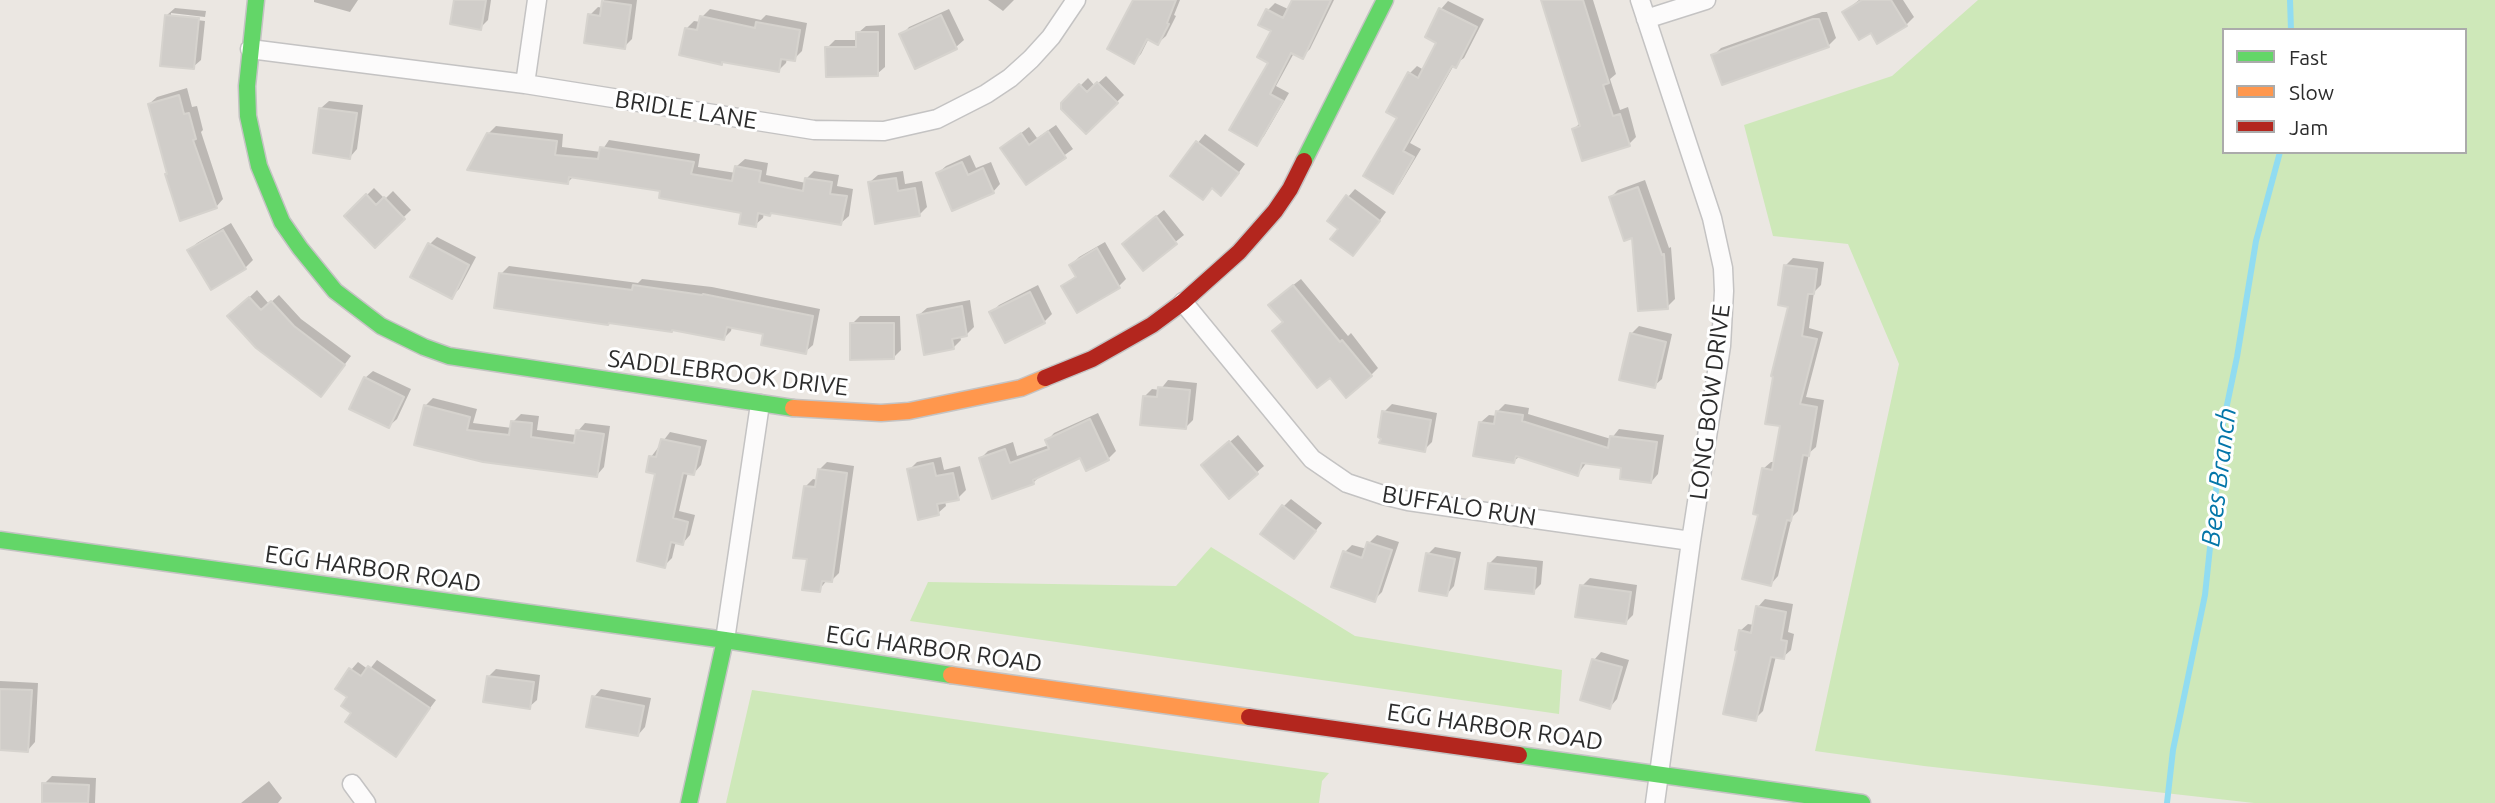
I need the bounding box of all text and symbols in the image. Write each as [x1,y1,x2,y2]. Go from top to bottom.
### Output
legend [2222,28,2467,154]
text: Fast [2289,45,2327,69]
text: Slow [2289,80,2334,104]
street label: BRIDLE LANE [613,85,759,135]
text: Jam [2289,115,2328,139]
street label: LONG BOW DRIVE [1684,303,1736,501]
street label: SADDLEBROOK DRIVE [606,344,850,402]
water label: Bees Branch [2195,406,2243,548]
street label: BUFFALO RUN [1380,480,1538,532]
street label: EGG HARBOR ROAD [263,540,483,598]
street label: EGG HARBOR ROAD [824,620,1044,678]
street label: EGG HARBOR ROAD [1385,698,1605,756]

